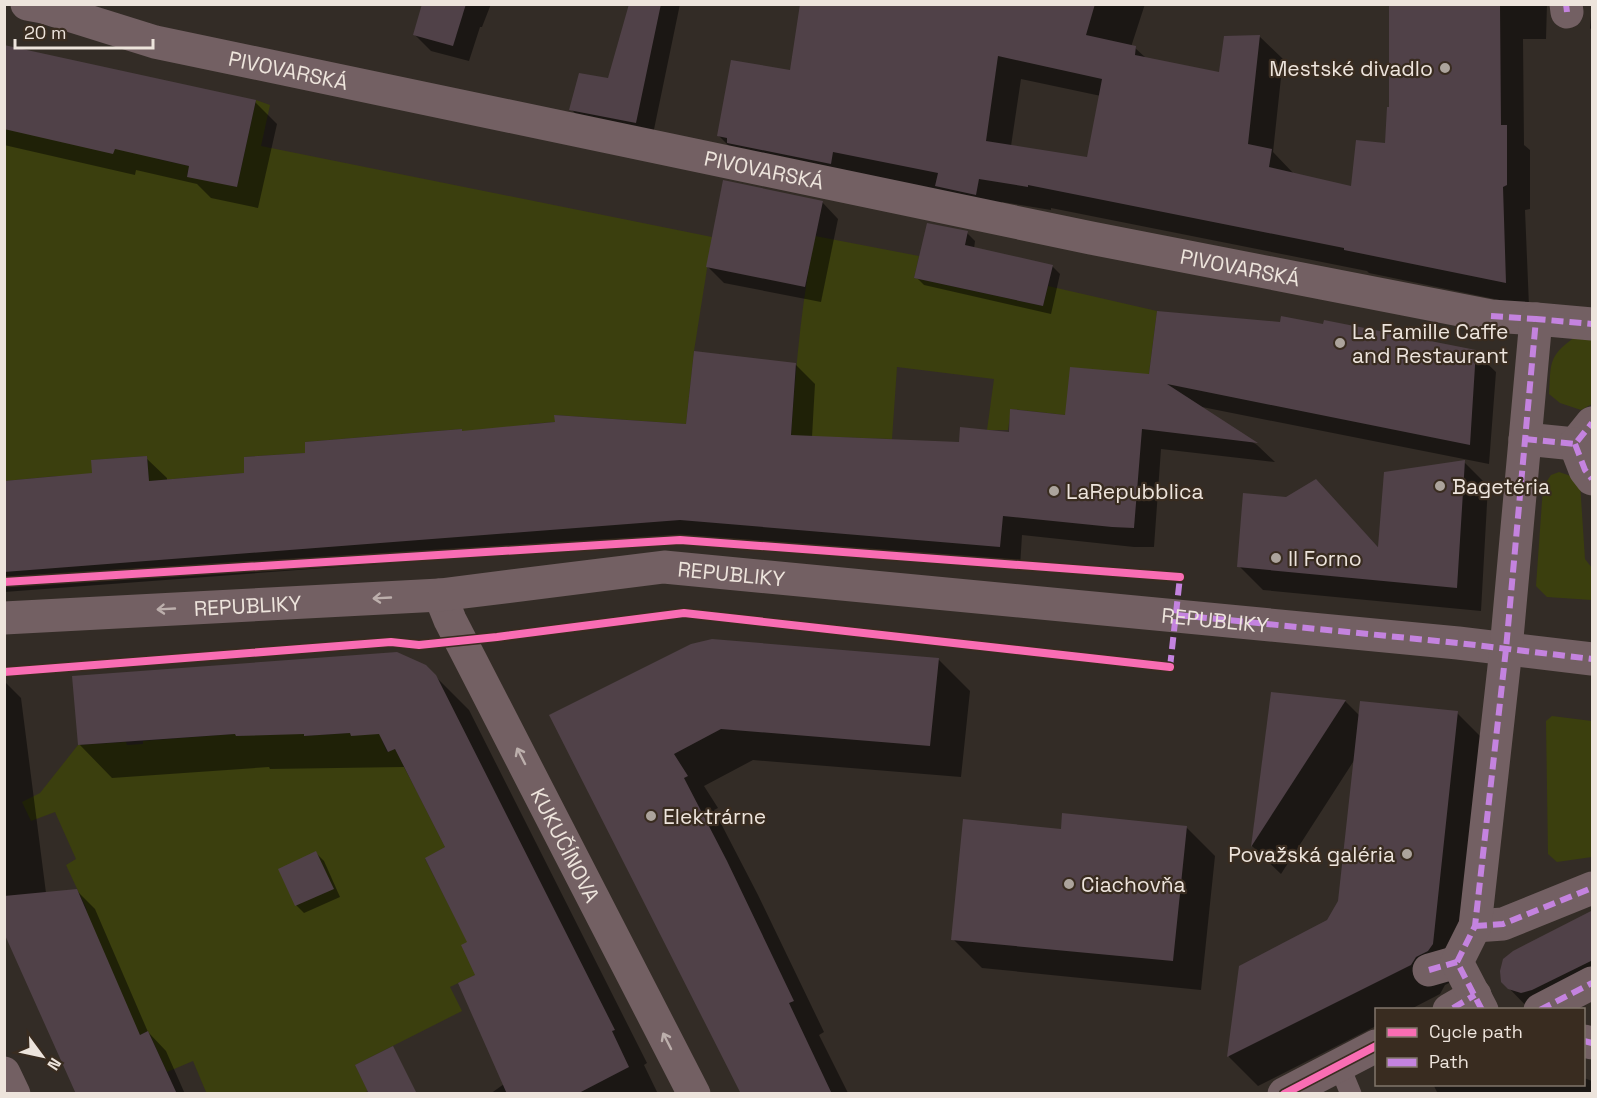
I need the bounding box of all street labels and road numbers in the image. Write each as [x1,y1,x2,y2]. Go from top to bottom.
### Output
street label: PIVOVARSKÁ [226,44,351,96]
street label: PIVOVARSKÁ [702,144,826,195]
street label: PIVOVARSKÁ [1178,242,1302,292]
street label: REPUBLIKY [676,555,786,592]
street label: REPUBLIKY [193,589,302,621]
street label: REPUBLIKY [1160,601,1270,638]
street label: KUKUČÍNOVA [525,783,606,907]

